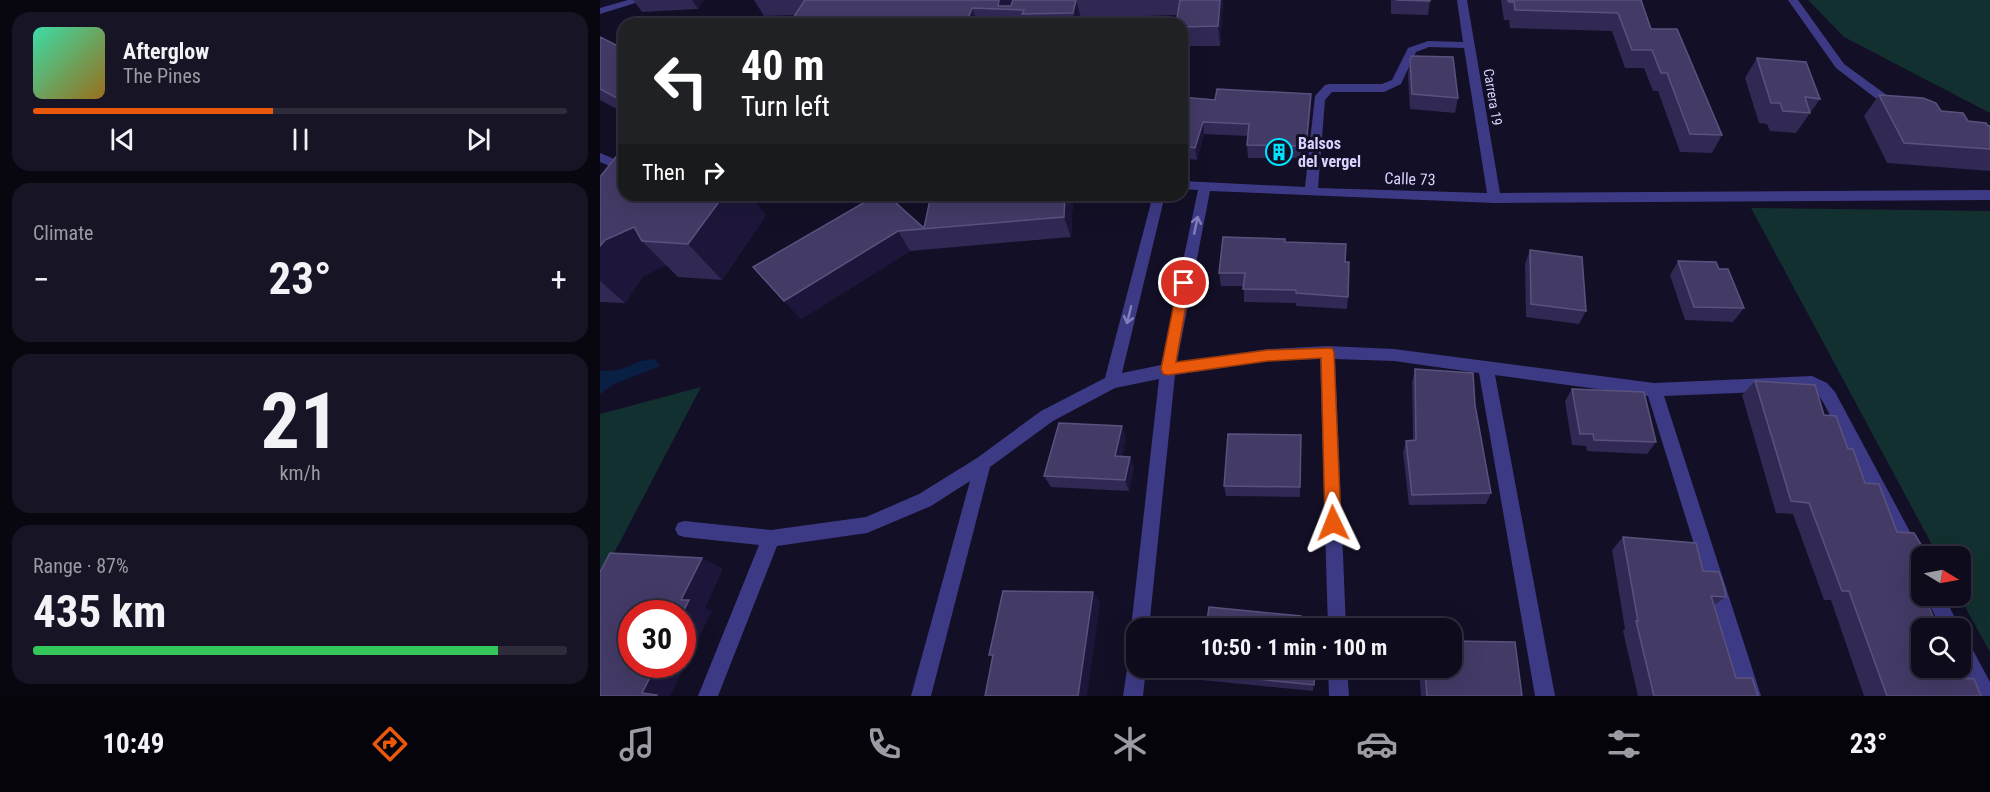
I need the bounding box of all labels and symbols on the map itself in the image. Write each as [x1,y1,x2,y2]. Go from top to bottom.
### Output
street label: Carrera 19 [1481,67,1505,127]
place label: Balsos del vergel [1298,134,1361,171]
building icon: Balsos del vergel [1264,137,1294,167]
street label: Calle 73 [1384,169,1436,189]
one-way arrow [1191,216,1202,236]
pin [1158,257,1209,308]
one-way arrow [1123,305,1135,324]
position arrow [1301,491,1365,555]
north arrow [1911,546,1971,606]
speed limit sign: 30 [618,600,696,678]

